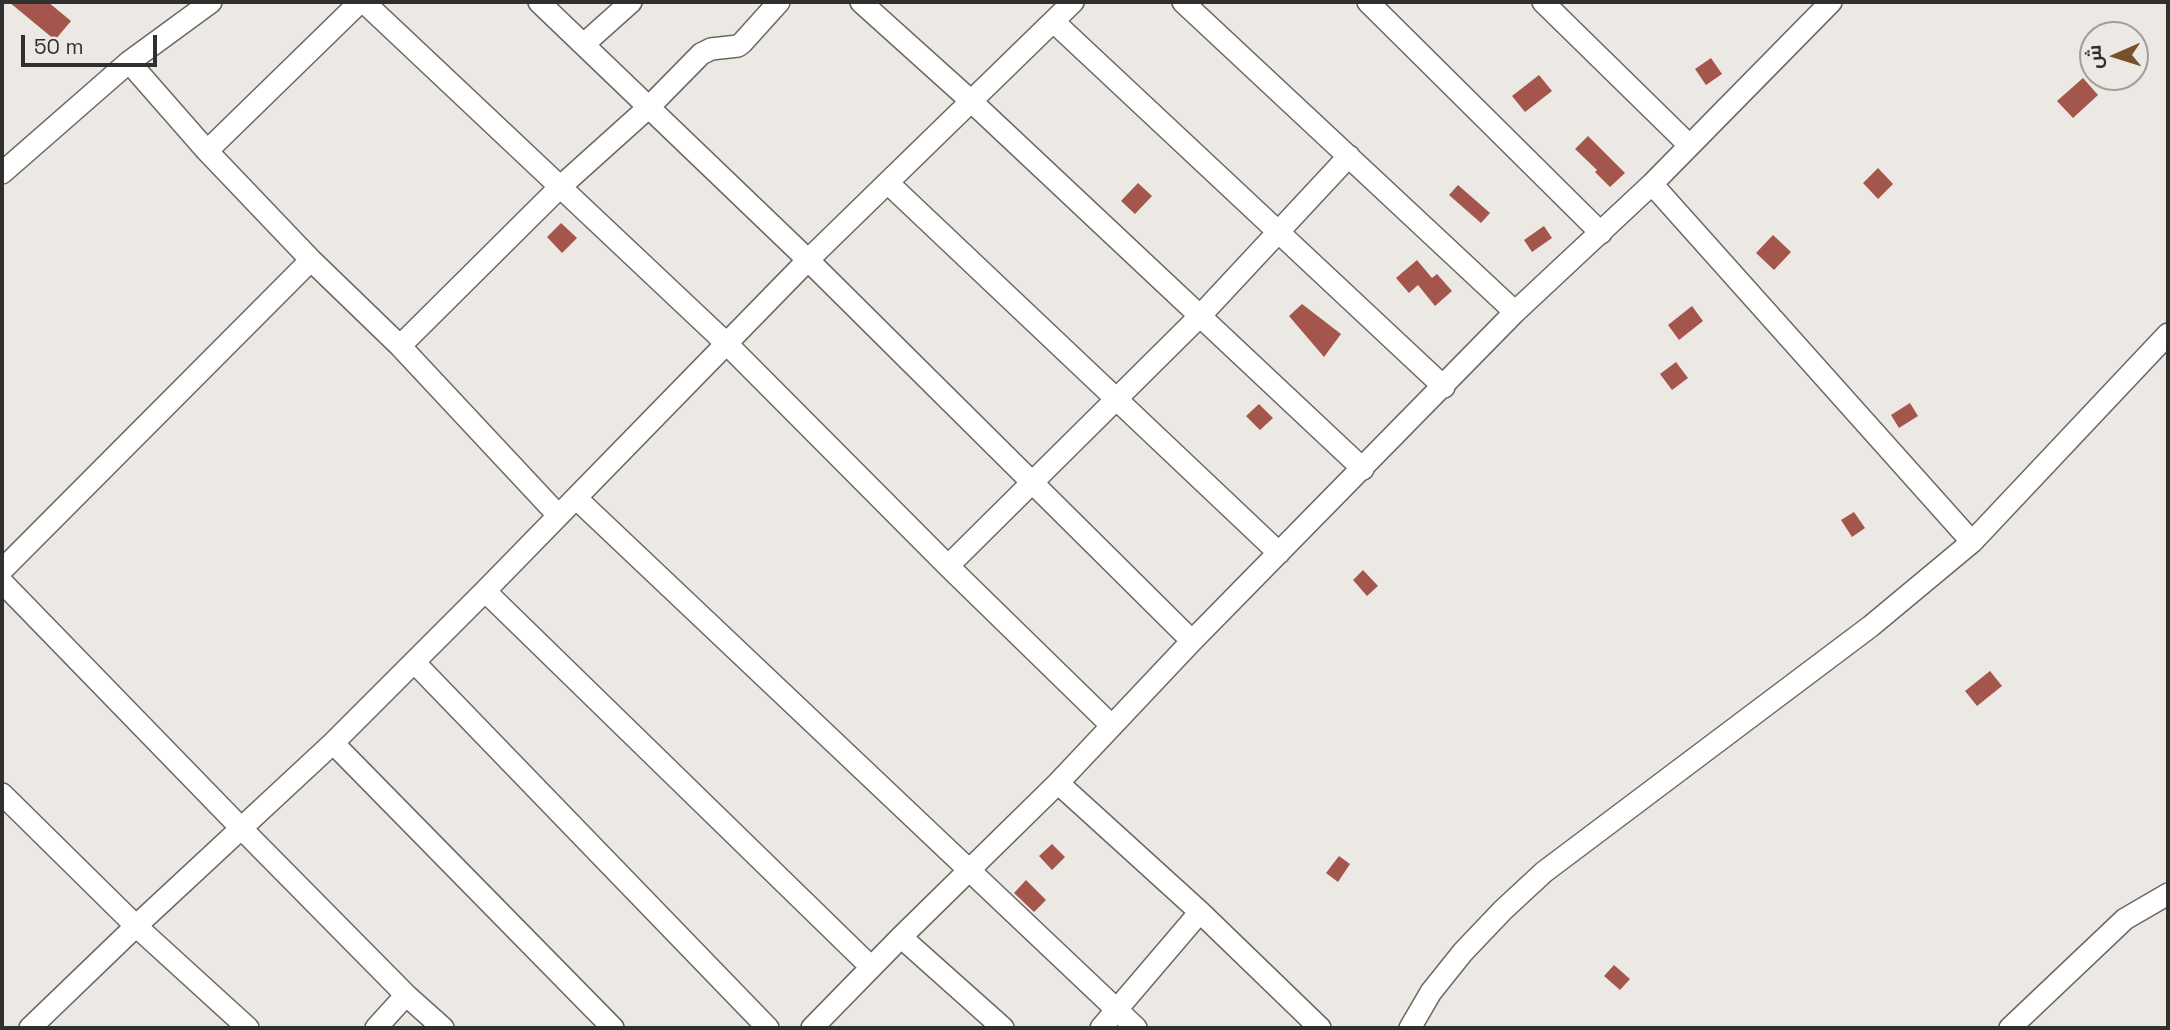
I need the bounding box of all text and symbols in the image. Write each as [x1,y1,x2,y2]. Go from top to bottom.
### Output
scale bar [24,21,161,65]
north arrow [2079,21,2149,91]
text: 50 m [34,33,84,60]
text: ش [2081,44,2108,70]

